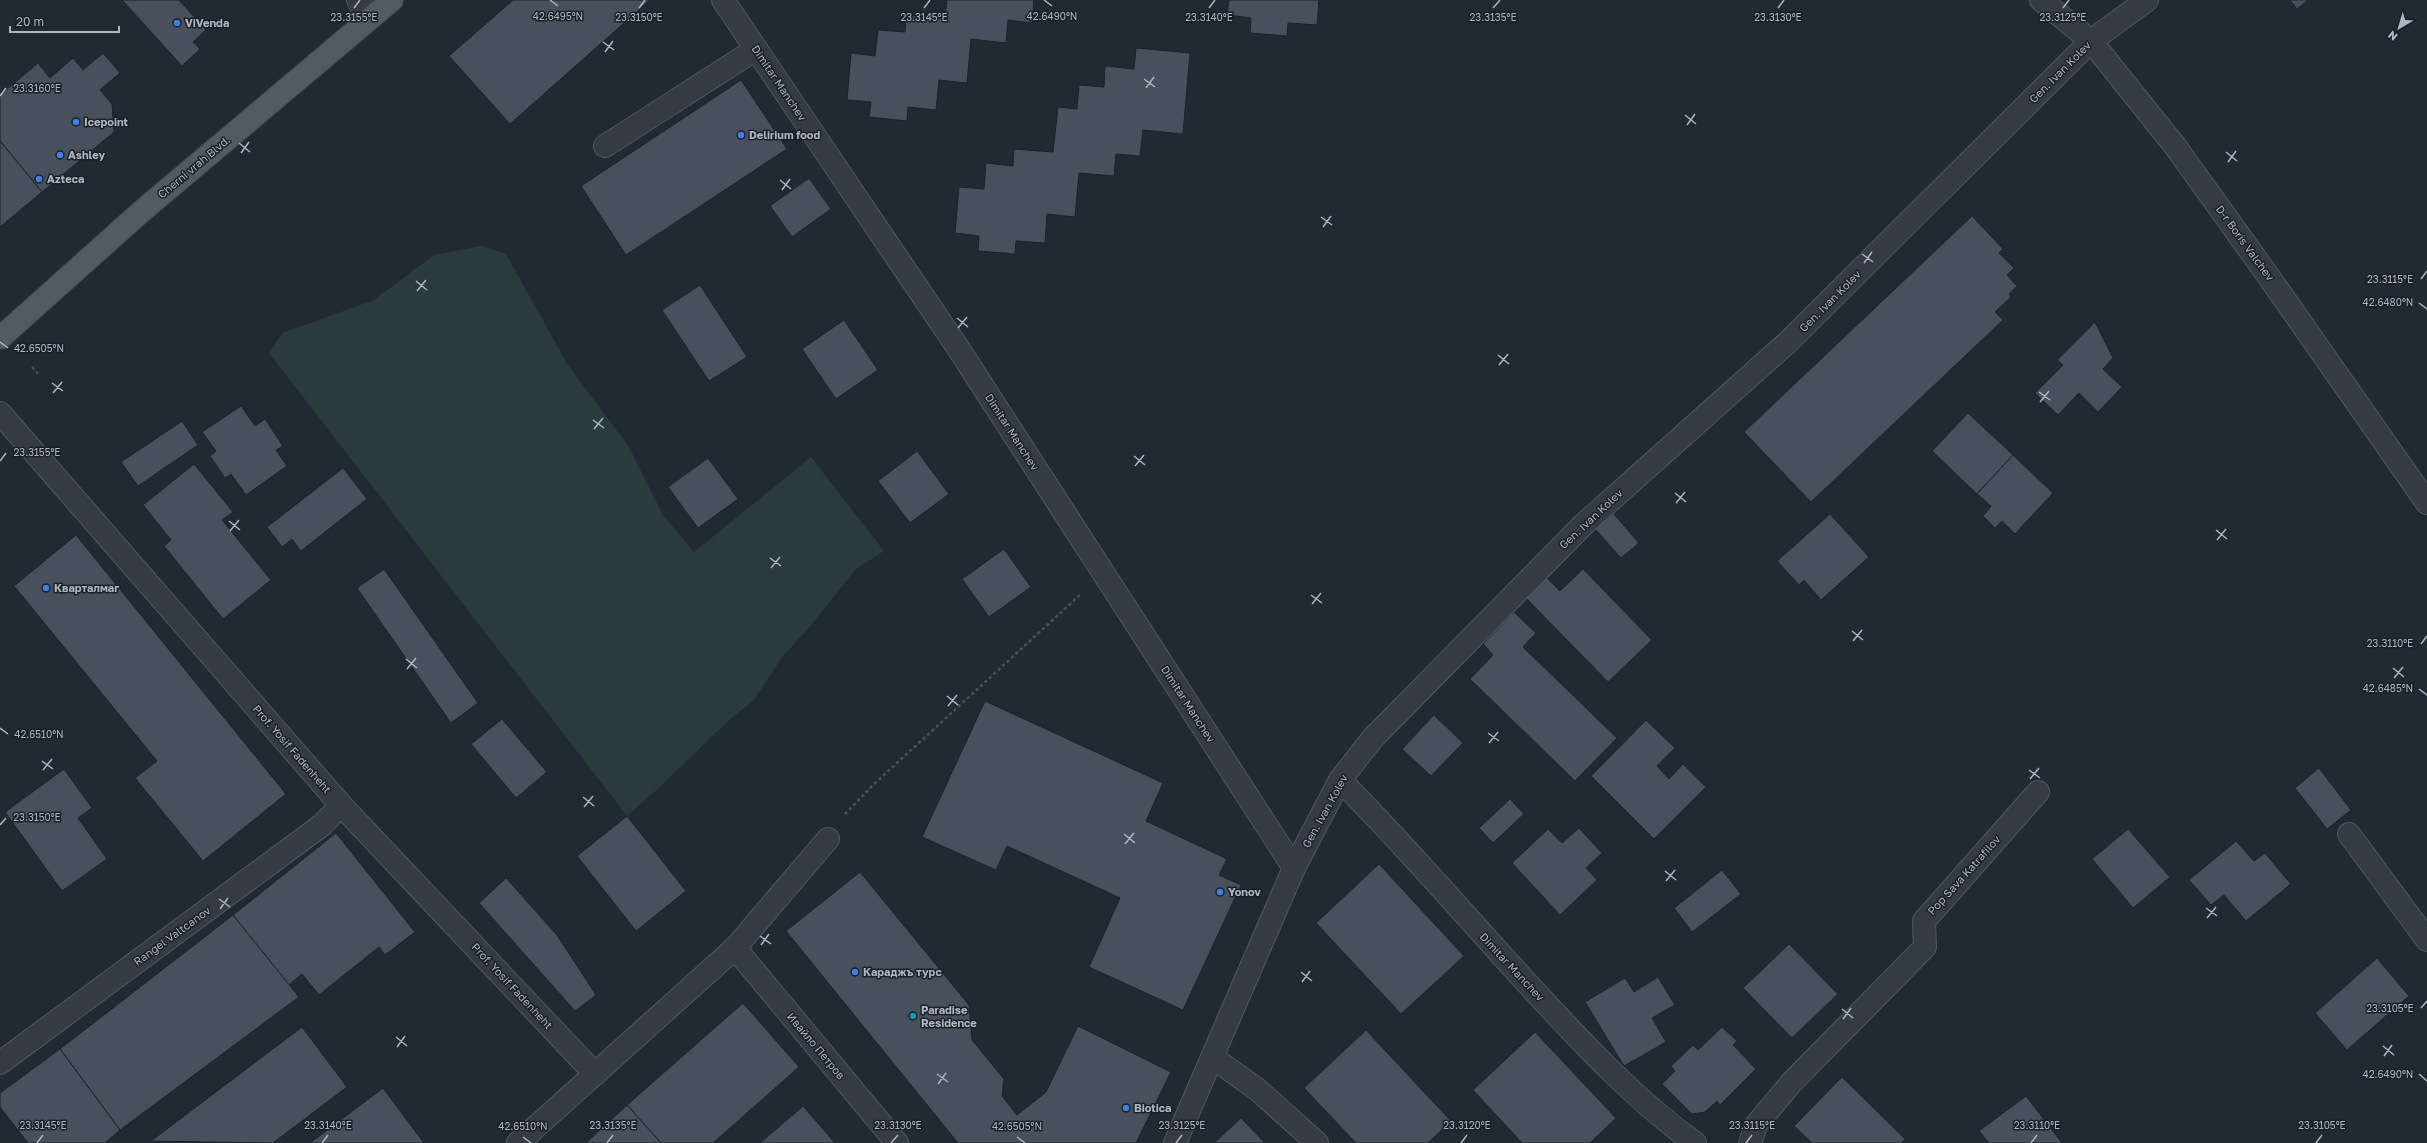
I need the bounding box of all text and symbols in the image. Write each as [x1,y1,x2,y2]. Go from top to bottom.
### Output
scale bar [10,8,119,34]
north arrow [2379,8,2419,48]
text: 42.6495°N [533,10,583,22]
text: 42.6490°N [1027,10,1077,22]
text: 23.3155°E [331,11,377,23]
text: 23.3150°E [615,11,663,23]
text: 23.3145°E [900,11,948,23]
text: 23.3140°E [1185,11,1233,23]
text: 23.3135°E [1470,11,1517,23]
text: 23.3130°E [1754,11,1802,23]
text: 23.3125°E [2040,11,2086,23]
text: 20 m [16,14,44,29]
place label: ViVenda [185,16,229,29]
marker: ViVenda [172,18,182,28]
text: N [2385,29,2400,44]
street label: Gen. Ivan Kolev [2026,38,2093,105]
street label: Dimitar Manchev [749,42,810,123]
text: 23.3160°E [13,82,61,94]
place label: Icepoint [84,115,129,128]
marker: Icepoint [71,117,81,127]
place label: Delirium food [749,128,820,141]
marker: Delirium food [736,130,746,140]
street label: Cherni vrah Blvd. [155,133,232,201]
place label: Ashley [68,148,105,161]
marker: Ashley [55,150,65,160]
place label: Azteca [47,172,84,185]
marker: Azteca [34,174,44,184]
street label: D-r Boris Valchev [2214,202,2277,283]
street label: Gen. Ivan Kolev [1796,267,1863,334]
text: 23.3115°E [2367,273,2413,285]
text: 42.6480°N [2363,296,2413,308]
text: 42.6505°N [14,342,64,354]
street label: Dimitar Manchev [983,391,1042,472]
text: 23.3155°E [14,446,60,458]
street label: Gen. Ivan Kolev [1556,486,1625,551]
place label: Кварталмаг [54,581,119,594]
marker: Кварталмаг [41,583,51,593]
text: 23.3110°E [2367,637,2413,649]
street label: Dimitar Manchev [1159,663,1218,744]
text: 42.6485°N [2363,682,2413,694]
street label: Prof. Yosif Fadenheht [251,702,334,795]
text: 42.6510°N [14,728,64,740]
street label: Gen. Ivan Kolev [1299,772,1350,850]
text: 23.3150°E [13,811,61,823]
street label: Pop Sava Katrafilov [1925,832,2003,917]
place label: Yonov [1228,885,1261,898]
marker: Yonov [1215,887,1225,897]
street label: Rangel Valtcanov [131,903,213,968]
street label: Dimitar Manchev [1477,930,1547,1003]
street label: Prof. Yosif Fadenheht [469,940,555,1031]
place label: Караджъ турс [863,965,942,978]
marker: Караджъ турс [850,967,860,977]
text: 23.3105°E [2366,1002,2414,1014]
place label: Paradise Residence [921,1003,977,1029]
street label: Ивайло Петров [785,1010,848,1082]
marker: Paradise Residence [908,1011,918,1021]
text: 42.6490°N [2363,1068,2413,1080]
place label: Biotica [1134,1101,1171,1114]
marker: Biotica [1121,1103,1131,1113]
text: 23.3145°E [19,1119,67,1131]
text: 23.3140°E [304,1119,352,1131]
text: 23.3135°E [590,1119,637,1131]
text: 23.3130°E [874,1119,922,1131]
text: 23.3125°E [1159,1119,1205,1131]
text: 23.3120°E [1443,1119,1491,1131]
text: 23.3115°E [1729,1119,1775,1131]
text: 23.3110°E [2014,1119,2060,1131]
text: 23.3105°E [2298,1119,2346,1131]
text: 42.6510°N [498,1120,548,1132]
text: 42.6505°N [992,1120,1042,1132]

